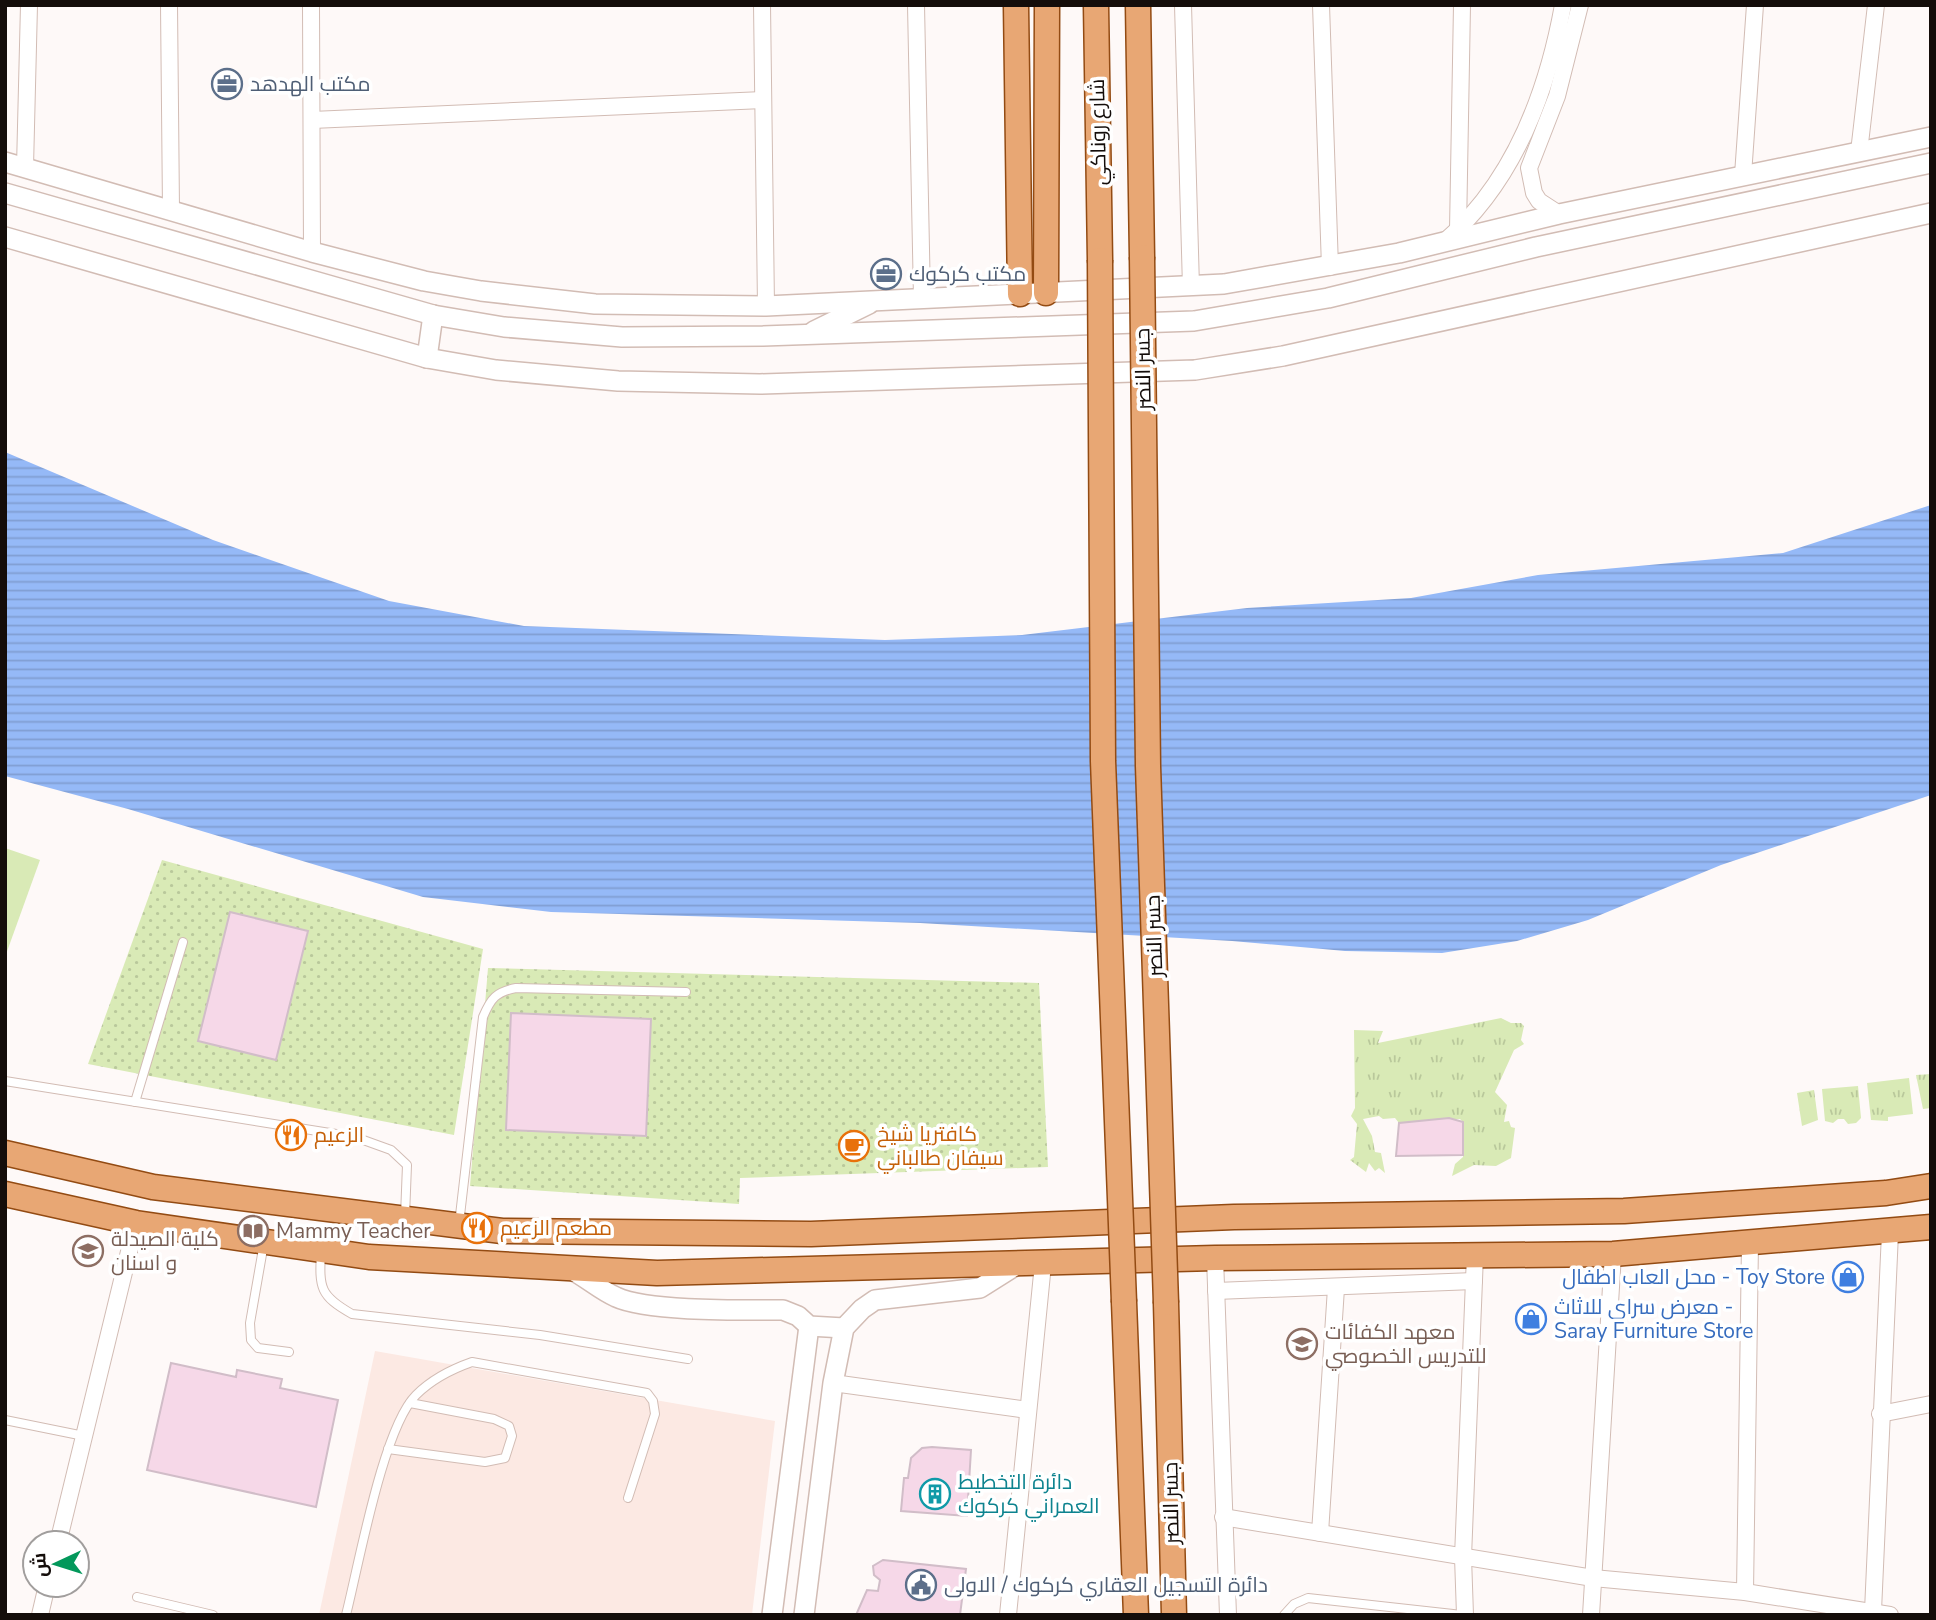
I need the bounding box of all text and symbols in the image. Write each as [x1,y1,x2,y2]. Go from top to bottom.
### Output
office icon: مكتب الهدهد [210,67,244,101]
place label: مكتب الهدهد [250,70,371,98]
street label: شارع روناكي [1083,78,1115,186]
office icon: مكتب كركوك [869,257,903,291]
place label: مكتب كركوك [909,260,1026,288]
street label: جسر النصر [1128,328,1158,411]
street label: جسر النصر [1139,894,1169,979]
restaurant icon: الزعيم [274,1118,308,1152]
place label: كافتريا شيخ سيفان طالباني [877,1120,1004,1174]
place label: الزعيم [314,1121,364,1149]
cafe icon: كافتريا شيخ سيفان طالباني [837,1129,871,1163]
restaurant icon: مطعم الزعيم [460,1211,494,1245]
library icon: Mammy Teacher [236,1214,270,1248]
place label: مطعم الزعيم [500,1214,612,1242]
place label: Mammy Teacher [276,1217,431,1245]
place label: كلية الصيدلة و اسنان [111,1225,219,1277]
school or university icon: كلية الصيدلة و اسنان [71,1234,105,1268]
shop icon: محل العاب اطفال - Toy Store [1831,1260,1865,1294]
place label: محل العاب اطفال - Toy Store [1562,1263,1825,1291]
place label: معرض سراي للاثاث - Saray Furniture Store [1554,1293,1753,1345]
shop icon: معرض سراي للاثاث - Saray Furniture Store [1514,1302,1548,1336]
place label: معهد الكفائات للتدريس الخصوصي [1325,1318,1487,1371]
school or university icon: معهد الكفائات للتدريس الخصوصي [1285,1327,1319,1361]
street label: جسر النصر [1156,1462,1186,1545]
place label: دائرة التخطيط العمراني كركوك [958,1468,1100,1522]
building icon: دائرة التخطيط العمراني كركوك [918,1477,952,1511]
north arrow [21,1529,91,1599]
text: ش [26,1552,54,1578]
public building icon: دائرة التسجيل العقاري كركوك / الاولى [904,1568,938,1602]
place label: دائرة التسجيل العقاري كركوك / الاولى [944,1571,1268,1601]

